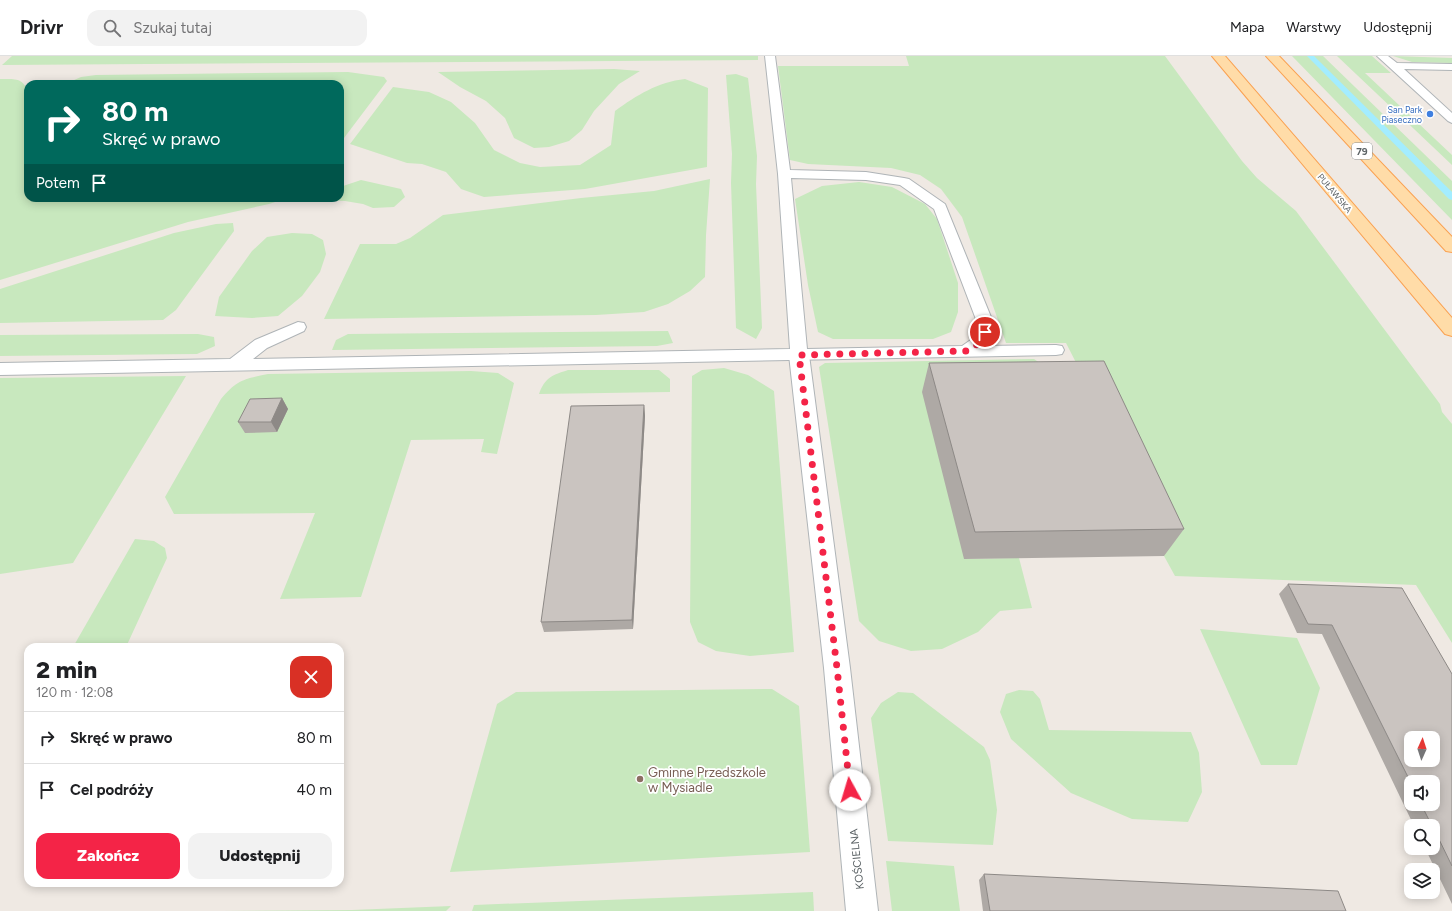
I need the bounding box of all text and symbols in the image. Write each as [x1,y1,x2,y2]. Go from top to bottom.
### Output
search box [87,10,367,46]
text: Drivr [20,16,63,39]
icon: search [101,17,123,39]
text: Szukaj tutaj [133,19,212,37]
text: Mapa [1230,19,1264,36]
text: Warstwy [1286,19,1341,36]
text: Udostępnij [1363,19,1432,36]
text: 80 m [102,94,168,128]
icon: right [36,96,88,148]
place label: San Park Piaseczno [1381,104,1423,125]
marker: San Park Piaseczno [1425,109,1435,119]
text: Skręć w prawo [102,128,221,150]
road number: 79 [1352,143,1372,159]
street label: PUŁAWSKA [1315,171,1355,215]
icon: arrive [88,172,110,194]
text: Potem [36,174,80,192]
pin [968,315,1002,349]
icon: arrive [974,321,996,343]
text: 2 min [36,655,97,684]
button: close [290,656,332,698]
text: 120 m · 12:08 [36,685,113,700]
icon: right [36,727,58,749]
text: Skręć w prawo [70,729,173,747]
text: 80 m [297,729,332,747]
north arrow [1404,731,1440,767]
map controls [1404,731,1440,899]
place label: Gminne Przedszkole w Mysiadle [648,765,766,795]
position arrow [829,769,871,811]
marker: Gminne Przedszkole w Mysiadle [635,774,645,784]
button: sound [1404,775,1440,811]
icon: arrive [36,779,58,801]
text: Cel podróży [70,781,153,799]
text: 40 m [297,781,332,799]
button: search [1404,819,1440,855]
street label: KOŚCIELNA [846,827,867,890]
button: Zakończ [36,833,180,879]
button: Udostępnij [188,833,332,879]
button: layers [1404,863,1440,899]

